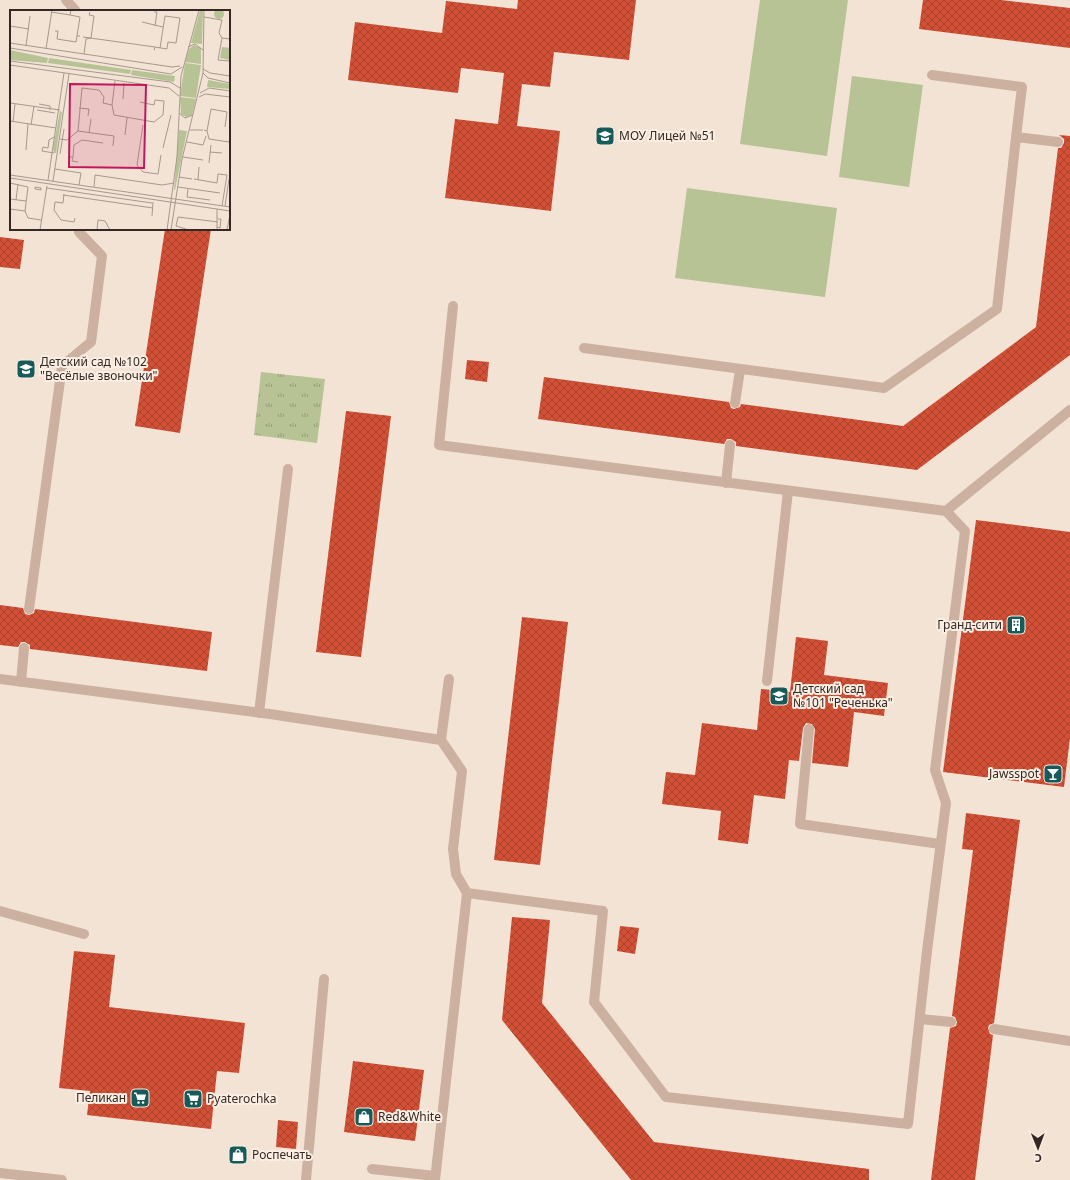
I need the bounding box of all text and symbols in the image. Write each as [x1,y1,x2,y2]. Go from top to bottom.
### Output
inset map [10,10,230,230]
school or university icon: МОУ Лицей №51 [594,125,616,147]
place label: МОУ Лицей №51 [619,127,715,144]
place label: Детский сад №102 "Весёлые звоночки" [40,353,158,384]
school or university icon: Детский сад №102 "Весёлые звоночки" [15,358,37,380]
building icon: Гранд-сити [1005,614,1027,636]
place label: Гранд-сити [937,616,1002,633]
place label: Детский сад №101 "Реченька" [793,680,893,711]
school or university icon: Детский сад №101 "Реченька" [768,685,790,707]
bar icon: Jawsspot [1042,763,1064,785]
place label: Jawsspot [988,765,1040,782]
supermarket icon: Пеликан [129,1087,151,1109]
supermarket icon: Pyaterochka [182,1088,204,1110]
place label: Пеликан [76,1089,126,1106]
place label: Pyaterochka [207,1090,277,1107]
shop icon: Red&White [353,1106,375,1128]
place label: Red&White [378,1108,441,1125]
north arrow [1018,1128,1058,1168]
shop icon: Роспечать [227,1144,249,1166]
place label: Роспечать [252,1146,312,1163]
text: С [1034,1151,1042,1166]

